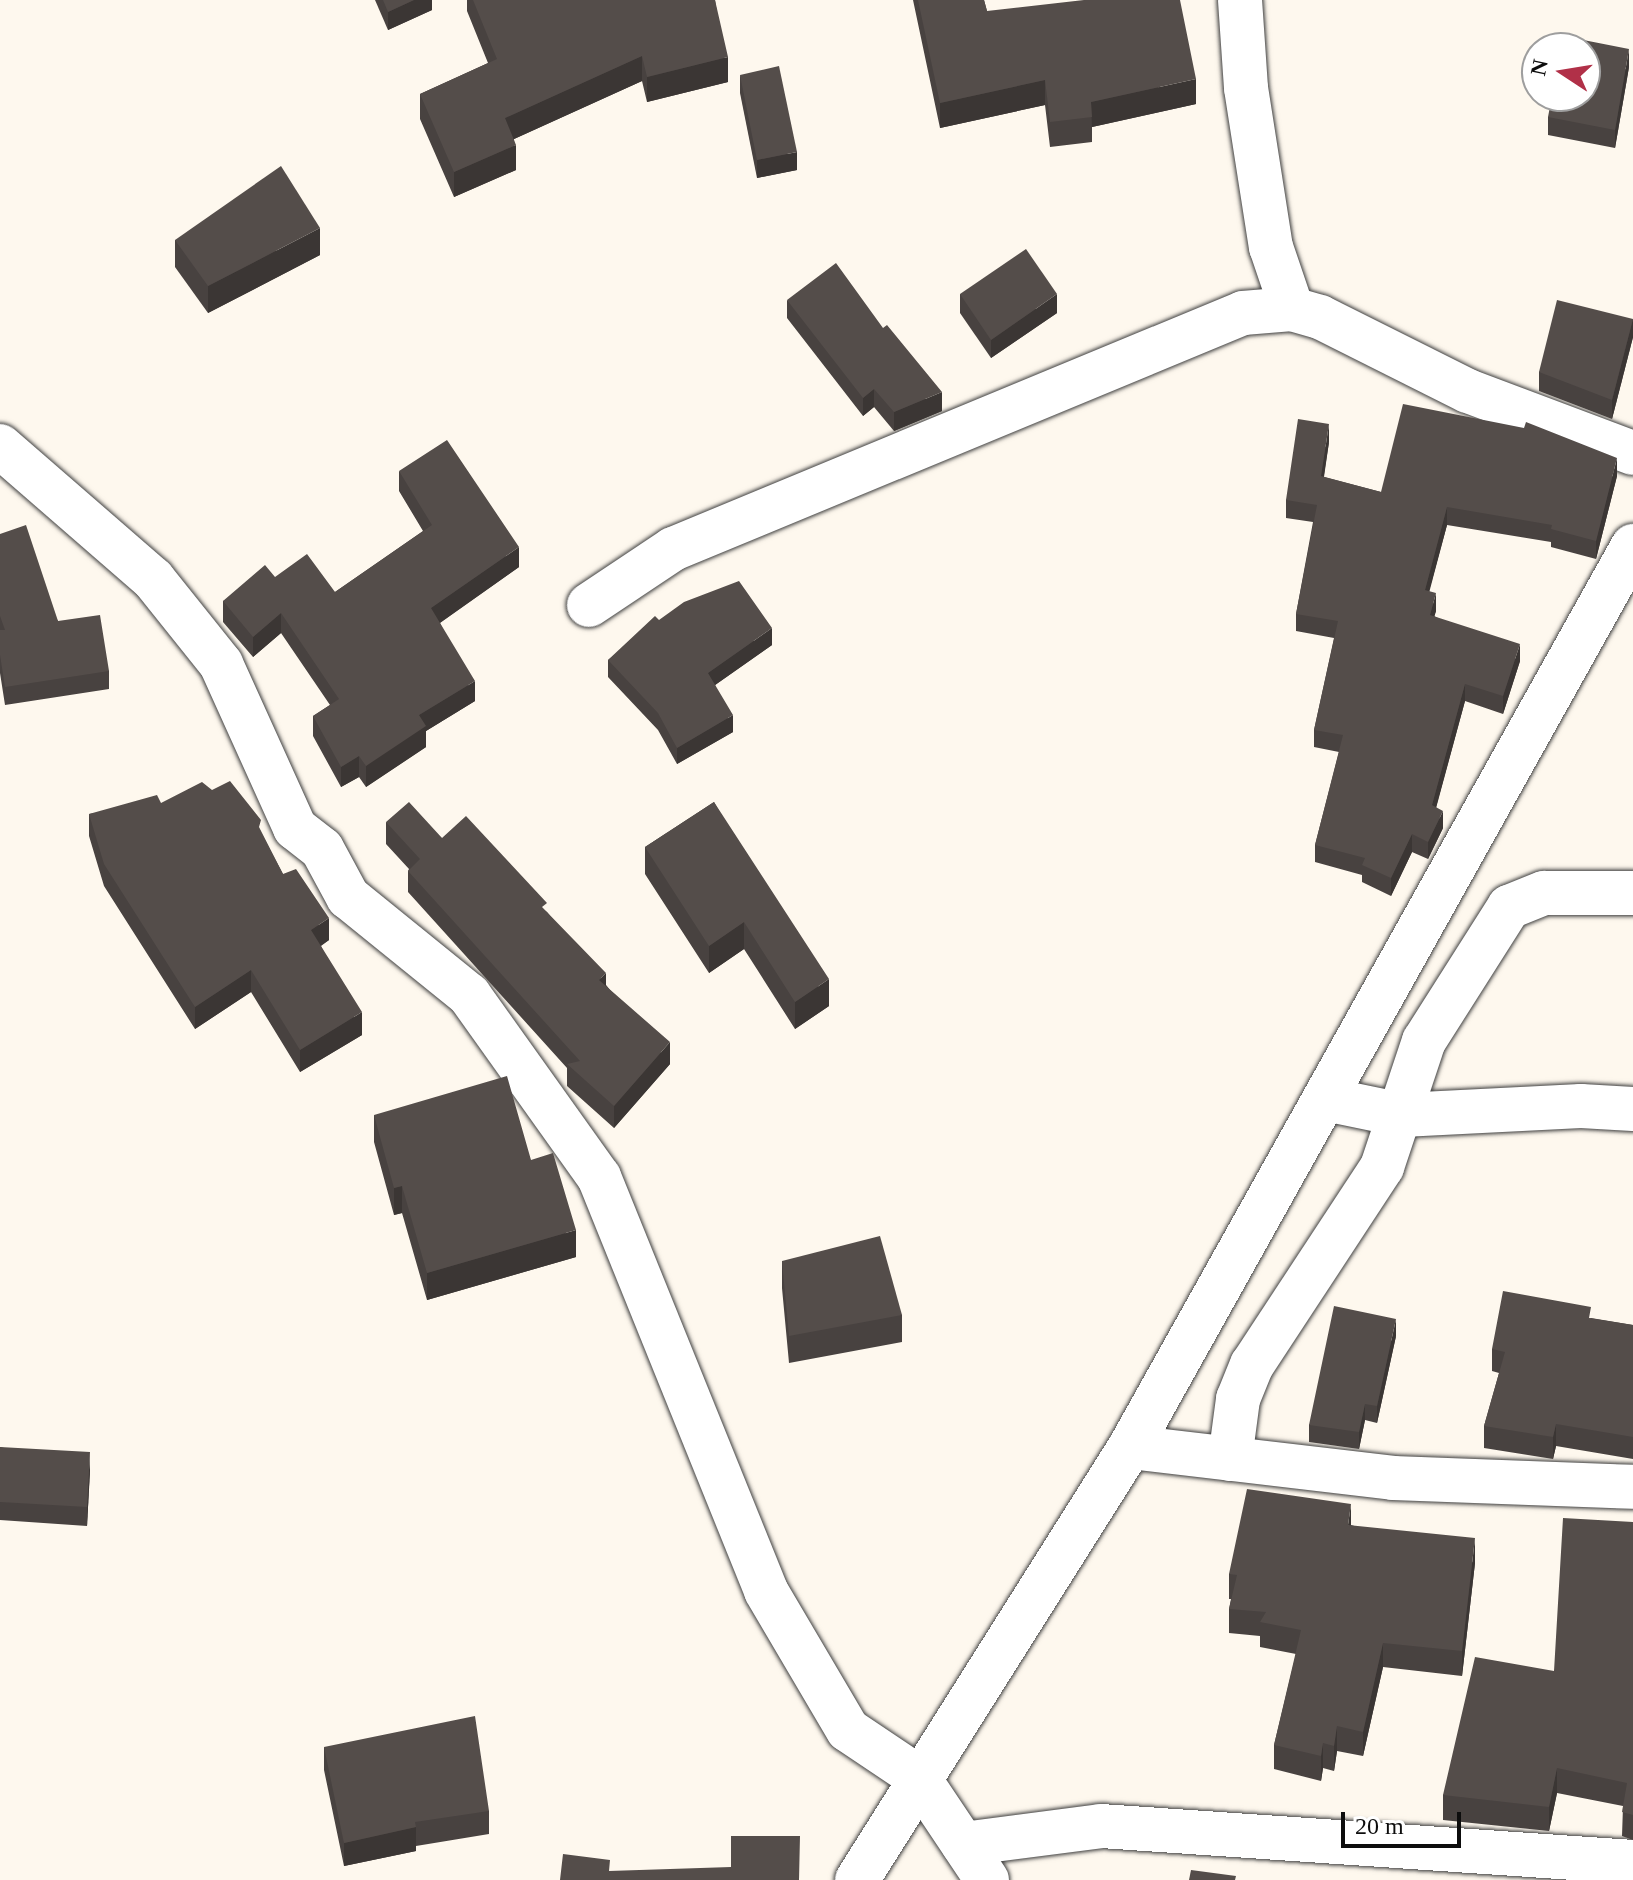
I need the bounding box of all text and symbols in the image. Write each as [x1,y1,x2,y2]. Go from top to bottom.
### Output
north arrow [1521,32,1601,112]
text: N [1525,57,1553,78]
scale bar [1345,1796,1465,1846]
text: 20 m [1355,1813,1404,1839]

